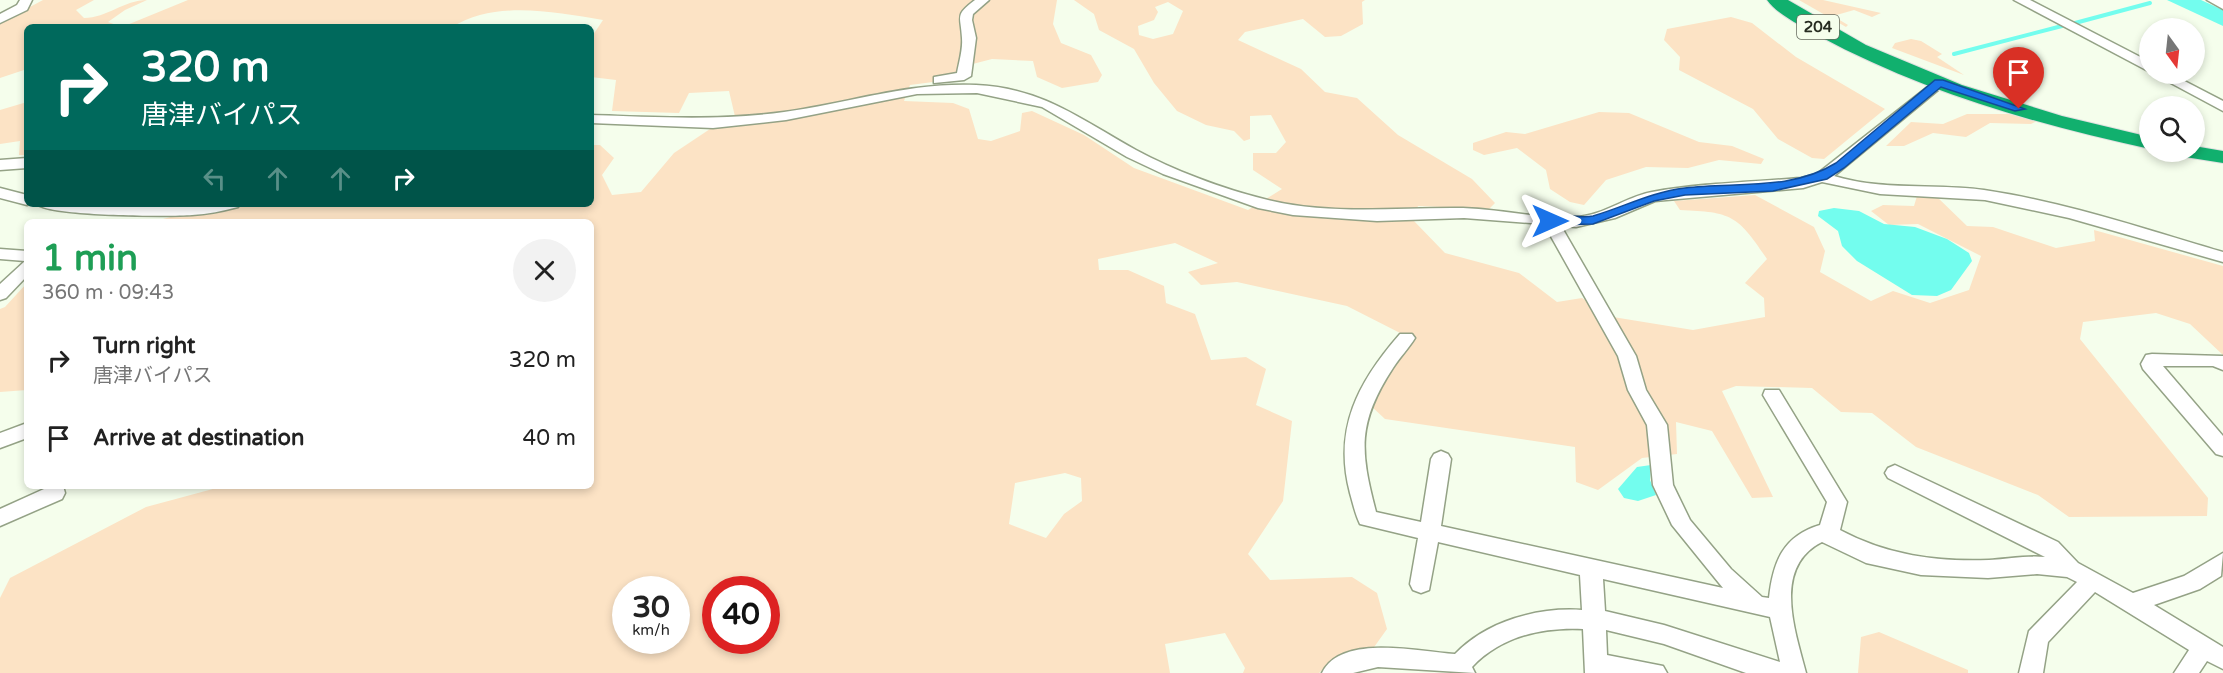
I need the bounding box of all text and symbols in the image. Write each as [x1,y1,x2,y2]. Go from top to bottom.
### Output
road number: 204 [1797,15,1839,39]
north arrow [2139,18,2205,84]
map controls [2139,18,2205,162]
text: 320 m [141,42,270,93]
pin [1993,47,2044,109]
icon: right [42,48,120,126]
icon: arrive [2002,56,2035,89]
button: search [2139,96,2205,162]
text: 唐津バイパス [141,99,302,132]
icon: left [198,162,231,195]
icon: ahead [261,162,294,195]
icon: ahead [324,162,357,195]
icon: right [387,162,420,195]
position arrow [1518,189,1582,253]
text: 1 min [42,237,138,280]
button: close [513,239,576,302]
text: 360 m · 09:43 [42,281,174,305]
text: Turn right [93,333,195,359]
icon: right [42,344,75,377]
text: 320 m [509,347,576,373]
text: 唐津バイパス [93,364,213,388]
icon: arrive [42,422,75,455]
text: Arrive at destination [93,425,304,451]
text: 40 m [522,425,576,451]
speed limit sign: 40 [702,576,780,654]
text: 30 [632,589,670,626]
text: km/h [632,621,670,639]

